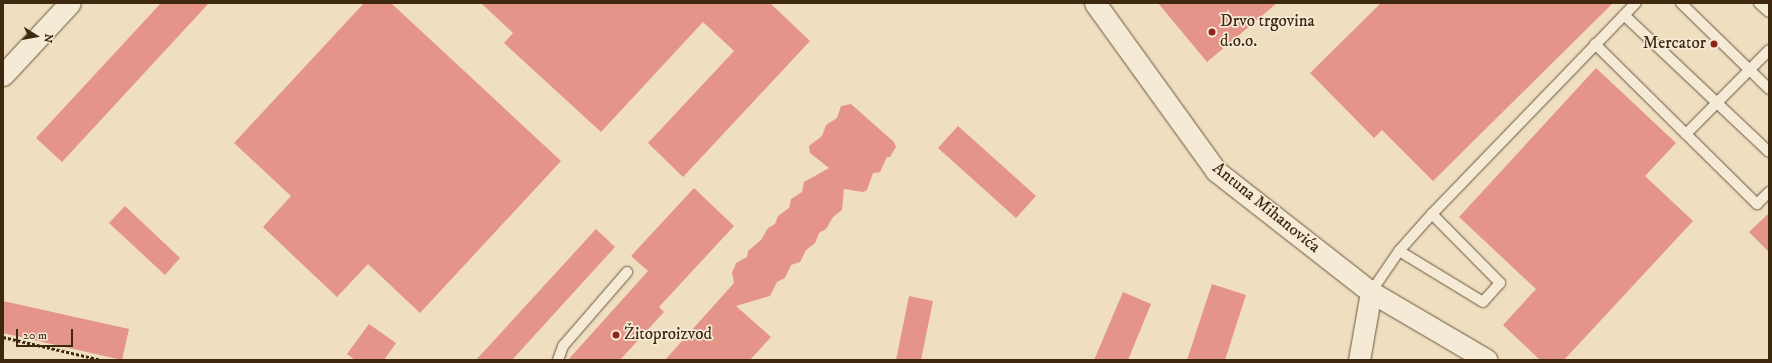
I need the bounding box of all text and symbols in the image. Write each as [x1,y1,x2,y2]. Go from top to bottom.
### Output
place label: Drvo trgovina d.o.o. [1220,12,1315,52]
north arrow [16,16,56,56]
marker: Drvo trgovina d.o.o. [1207,27,1217,37]
text: N [40,33,56,44]
place label: Mercator [1643,34,1706,54]
marker: Mercator [1709,39,1719,49]
street label: Antuna Mihanovića [1208,158,1324,258]
scale bar [18,321,75,347]
place label: Žitoproizvod [624,325,712,345]
text: 20 m [23,328,47,343]
marker: Žitoproizvod [611,330,621,340]

